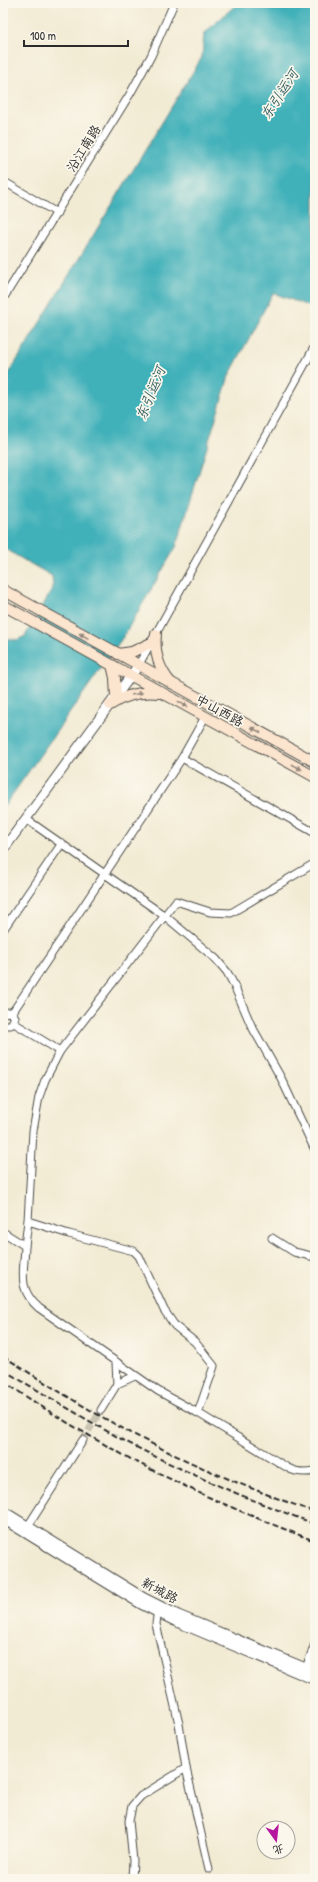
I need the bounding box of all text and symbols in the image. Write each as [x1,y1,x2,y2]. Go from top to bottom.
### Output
scale bar [24,22,128,48]
text: 100 m [30,27,56,44]
water label: 东引运河 [256,64,303,123]
street label: 沿江南路 [62,121,104,175]
water label: 东引运河 [131,362,170,423]
one-way arrow [78,632,90,639]
one-way arrow [131,690,143,696]
street label: 中山西路 [193,690,247,730]
one-way arrow [177,701,189,708]
one-way arrow [250,727,262,734]
one-way arrow [291,763,303,770]
street label: 新城路 [139,1573,181,1607]
north arrow [256,1820,296,1860]
text: 北 [271,1841,286,1858]

